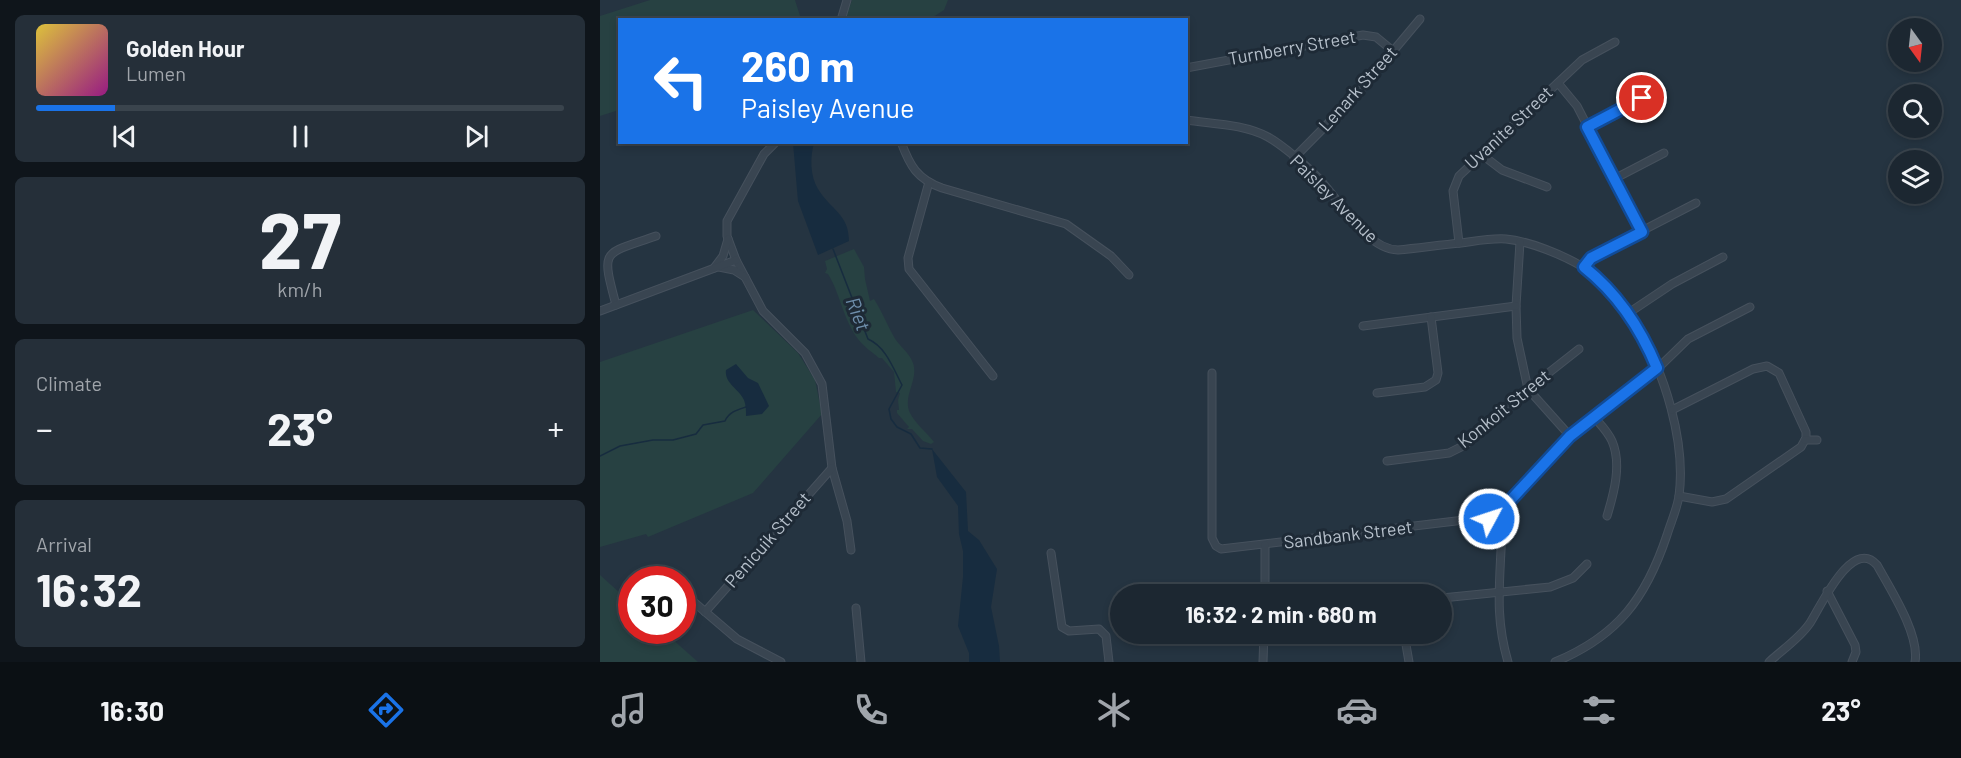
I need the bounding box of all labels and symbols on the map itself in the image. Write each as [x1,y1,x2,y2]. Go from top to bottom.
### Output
north arrow [1888,18,1942,72]
street label: Turnberry Street [1226,25,1357,69]
street label: Lenark Street [1313,41,1401,135]
pin [1616,72,1667,123]
street label: Uvanite Street [1460,81,1557,174]
street label: Paisley Avenue [1286,150,1383,247]
water label: Riet [842,293,876,334]
street label: Konkoit Street [1453,364,1554,452]
street label: Penicuik Street [720,487,815,592]
position arrow [1457,487,1521,551]
street label: Sandbank Street [1282,515,1414,553]
speed limit sign: 30 [618,566,696,644]

